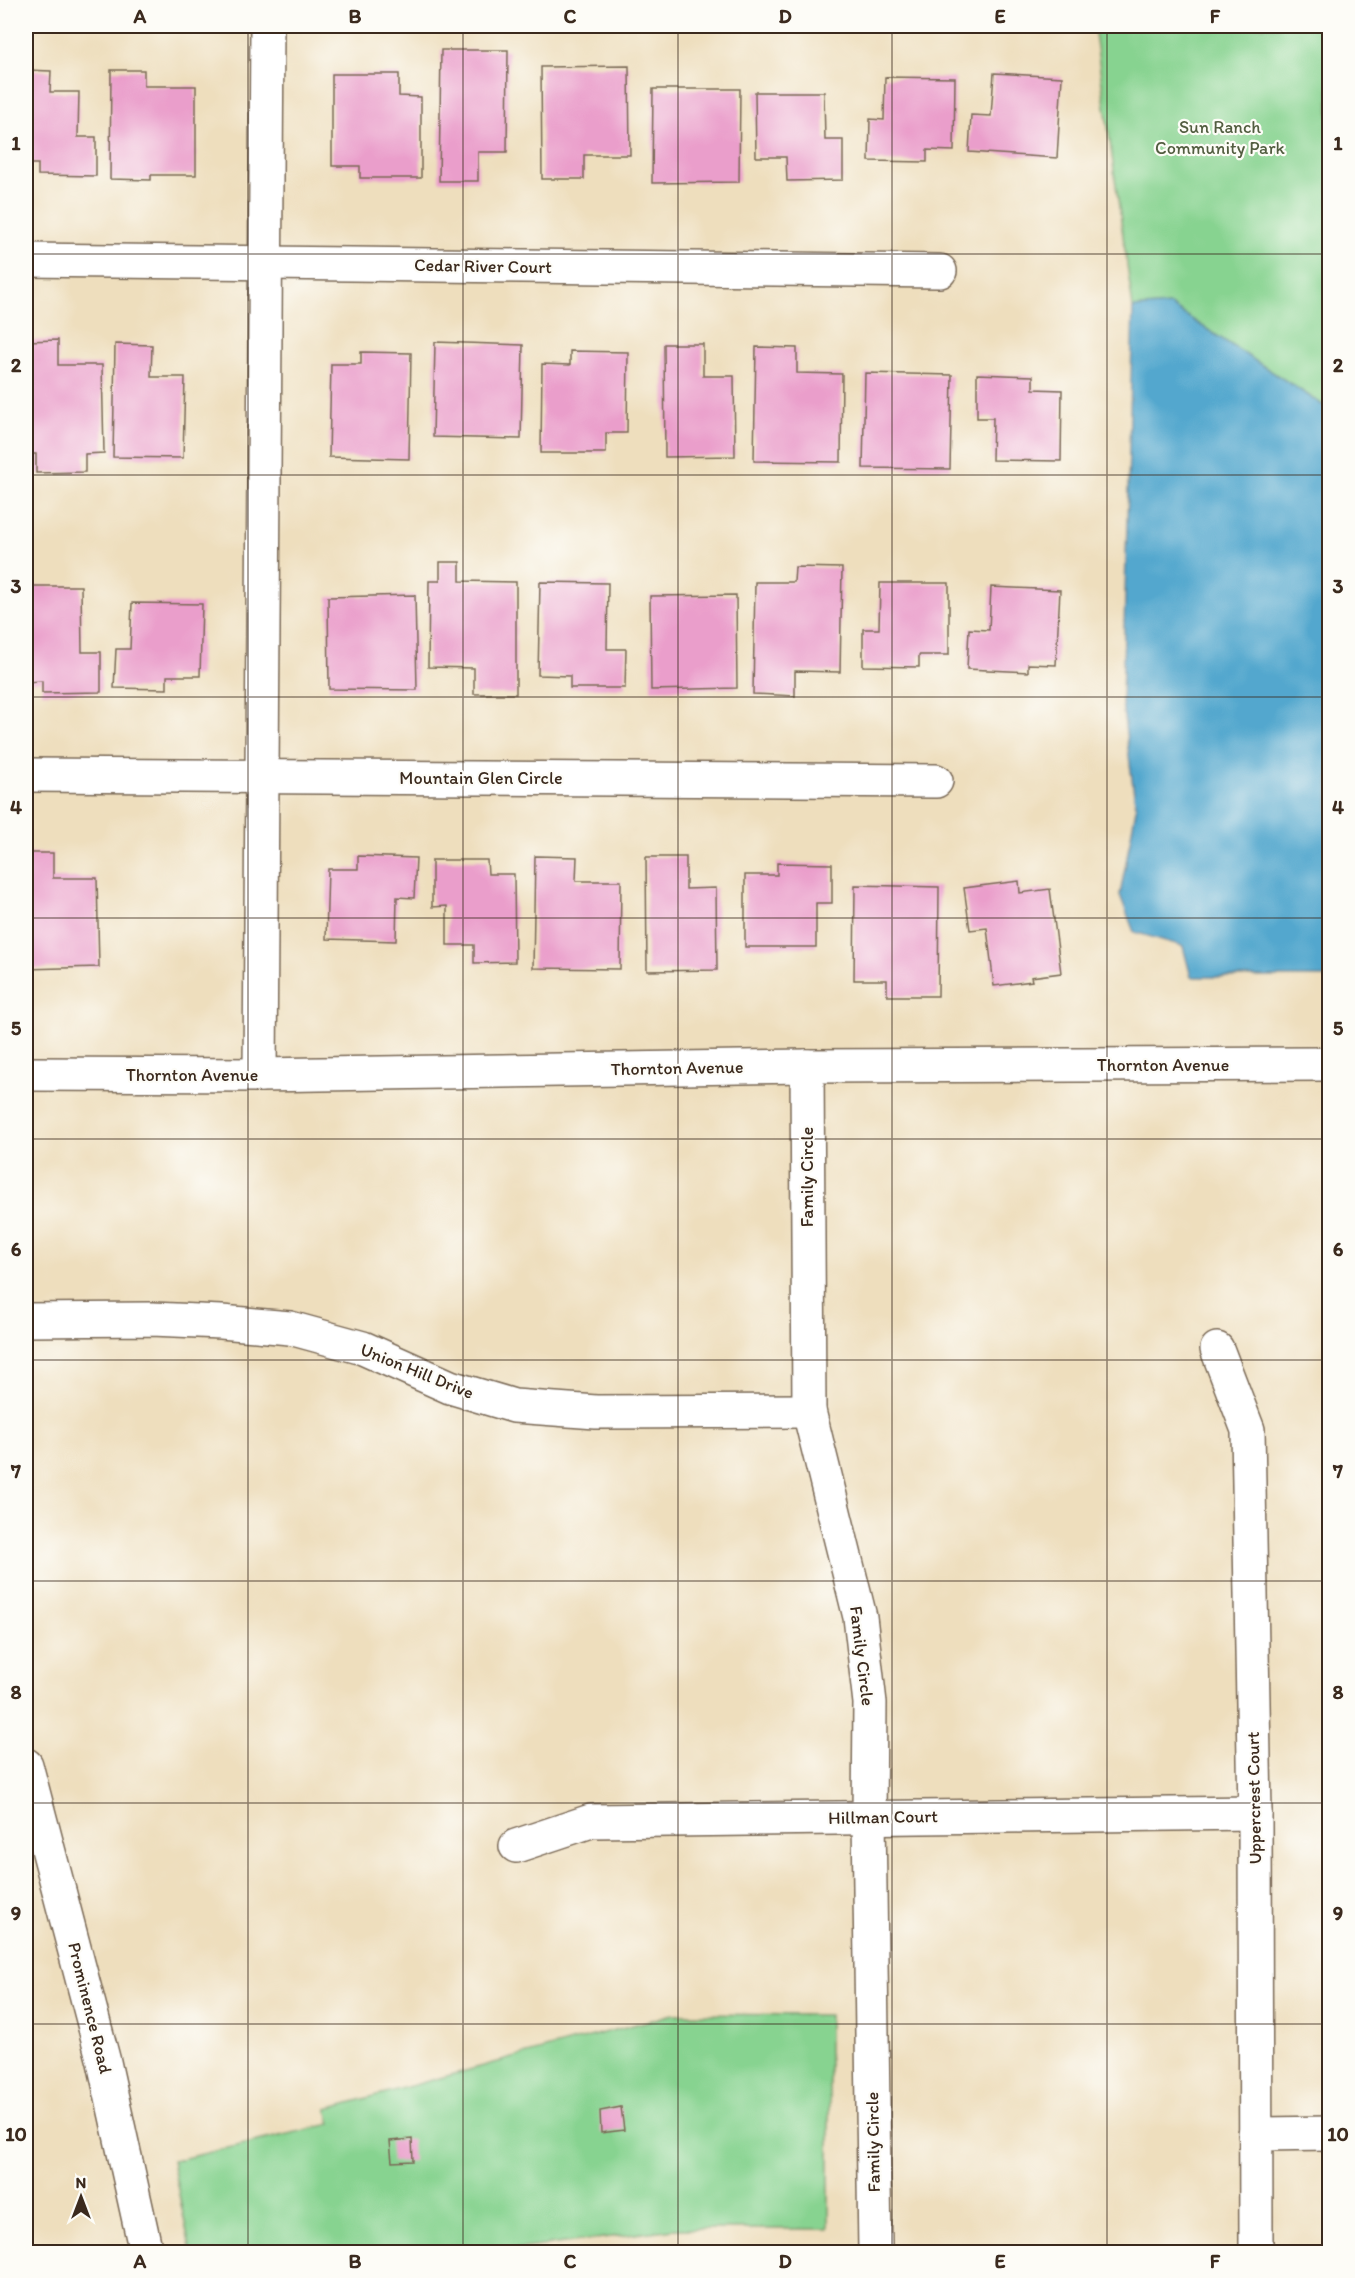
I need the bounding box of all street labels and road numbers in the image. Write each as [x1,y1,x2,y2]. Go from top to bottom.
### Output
street label: Cedar River Court [414,254,552,278]
street label: Mountain Glen Circle [399,767,563,789]
street label: Thornton Avenue [1097,1054,1229,1076]
street label: Thornton Avenue [610,1056,744,1080]
street label: Thornton Avenue [126,1064,258,1086]
street label: Family Circle [796,1127,818,1227]
street label: Union Hill Drive [357,1338,477,1404]
street label: Family Circle [845,1605,879,1707]
street label: Uppercrest Court [1242,1731,1266,1865]
street label: Hillman Court [828,1805,938,1829]
street label: Prominence Road [63,1940,117,2076]
street label: Family Circle [861,2092,885,2192]

